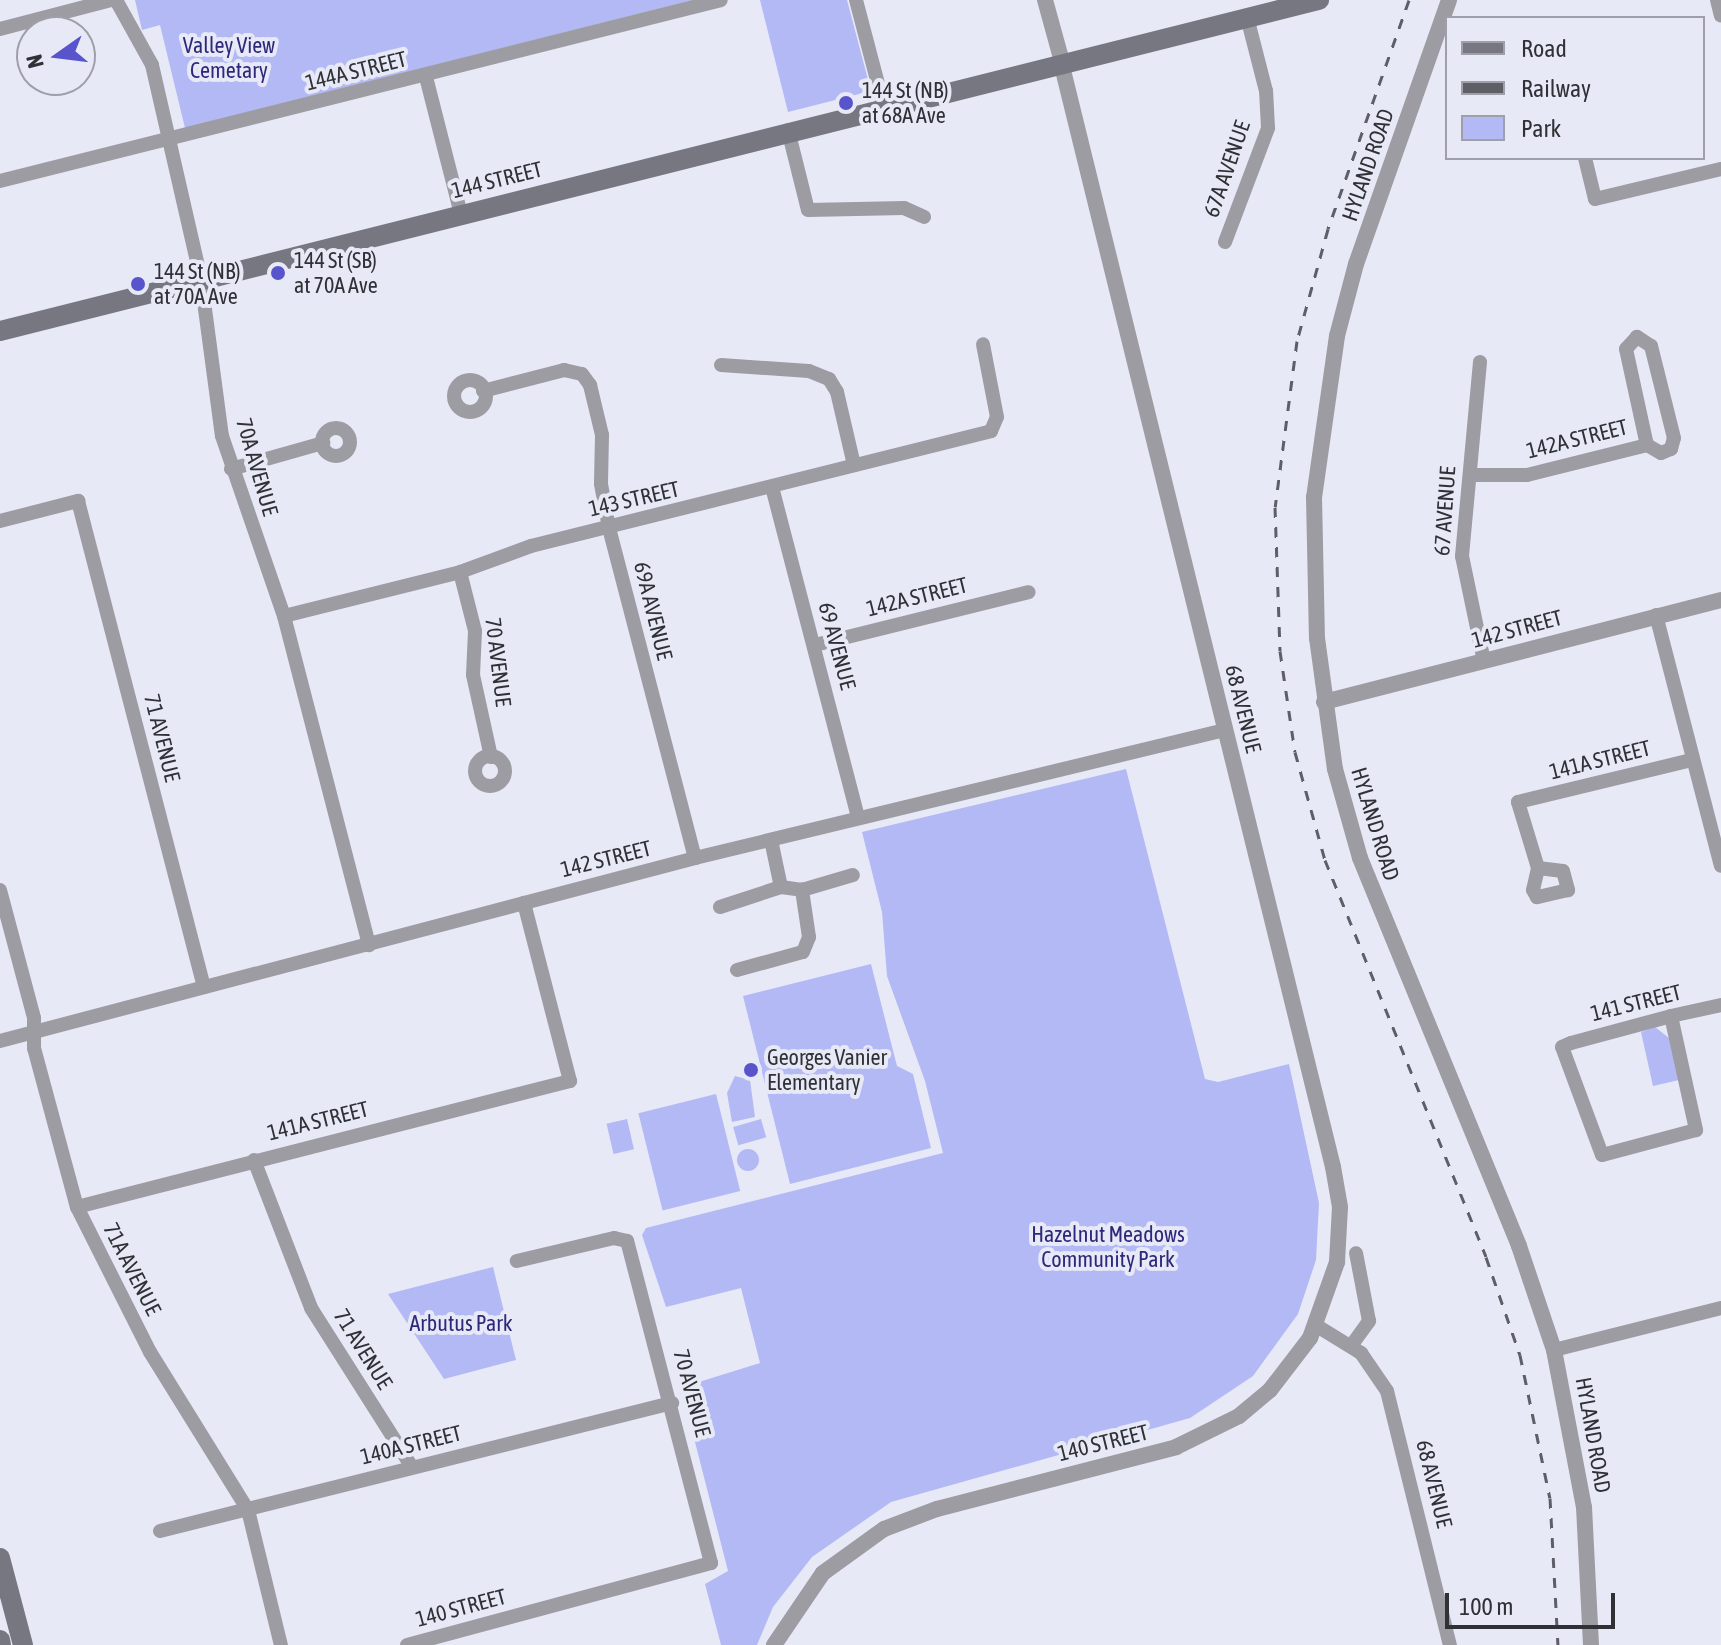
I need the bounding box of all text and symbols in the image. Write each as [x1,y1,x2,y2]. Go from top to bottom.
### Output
north arrow [16,16,96,96]
legend [1445,16,1705,160]
park label: Valley View Cemetary [183,32,275,84]
text: Road [1521,35,1567,62]
street label: 144A STREET [303,46,409,96]
text: N [20,52,49,71]
text: Railway [1521,75,1591,102]
place label: 144 St (NB) at 68A Ave [862,77,949,128]
marker: 144 St (NB) at 68A Ave [837,94,855,112]
street label: HYLAND ROAD [1336,105,1400,225]
text: Park [1521,115,1561,142]
street label: 67A AVENUE [1198,117,1256,221]
street label: 144 STREET [449,156,545,204]
place label: 144 St (SB) at 70A Ave [294,247,378,298]
place label: 144 St (NB) at 70A Ave [154,258,241,310]
marker: 144 St (SB) at 70A Ave [269,264,287,282]
marker: 144 St (NB) at 70A Ave [129,275,147,293]
street label: 142A STREET [1524,414,1630,464]
street label: 70A AVENUE [230,415,284,519]
street label: 67 AVENUE [1429,465,1461,557]
street label: 143 STREET [586,476,682,522]
street label: 69A AVENUE [628,559,678,663]
street label: 142A STREET [864,572,970,622]
street label: 69 AVENUE [813,599,861,693]
street label: 142 STREET [1469,604,1565,654]
street label: 70 AVENUE [479,616,517,708]
street label: 68 AVENUE [1219,662,1267,756]
street label: 71 AVENUE [138,691,186,785]
street label: 141A STREET [1547,735,1653,785]
street label: HYLAND ROAD [1345,764,1405,884]
street label: 142 STREET [558,835,654,883]
street label: 141 STREET [1588,979,1684,1027]
place label: Georges Vanier Elementary [767,1044,887,1096]
marker: Georges Vanier Elementary [742,1061,760,1079]
street label: 141A STREET [265,1096,371,1146]
street label: 71A AVENUE [97,1218,167,1320]
park label: Hazelnut Meadows Community Park [1031,1221,1185,1272]
street label: 71 AVENUE [328,1304,398,1394]
park label: Arbutus Park [410,1311,512,1337]
street label: 70 AVENUE [668,1346,716,1440]
street label: HYLAND ROAD [1570,1375,1616,1495]
street label: 140 STREET [1055,1419,1151,1467]
street label: 140A STREET [358,1420,464,1470]
street label: 68 AVENUE [1410,1437,1458,1531]
scale bar [1449,1577,1619,1627]
street label: 140 STREET [413,1583,509,1633]
text: 100 m [1459,1593,1513,1620]

